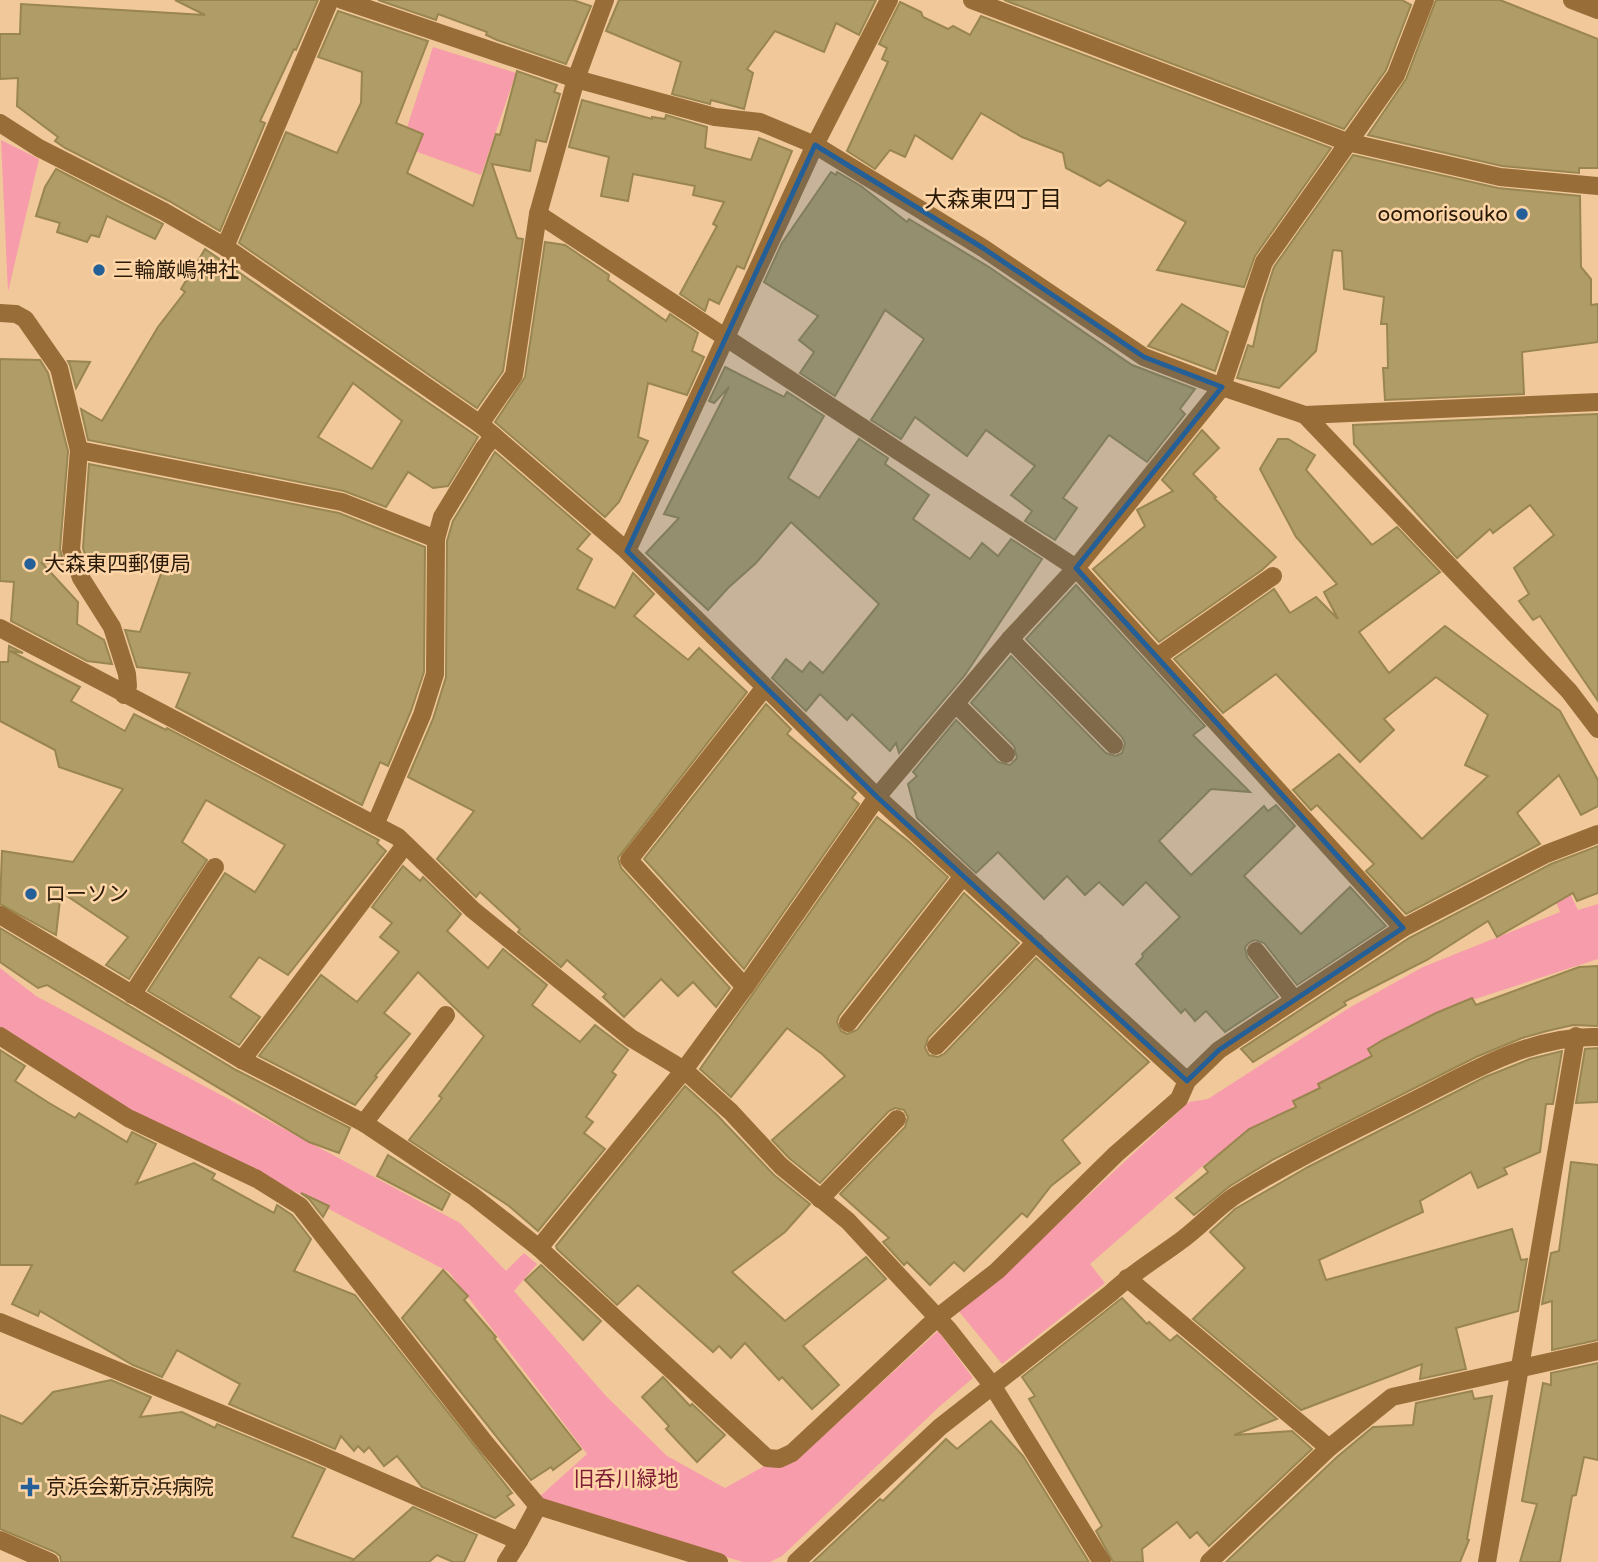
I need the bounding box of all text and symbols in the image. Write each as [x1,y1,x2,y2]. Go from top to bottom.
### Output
district label: 大森東四丁目 [924,186,1062,214]
place label: oomorisouko [1377,202,1508,227]
marker: oomorisouko [1514,206,1530,222]
place label: 三輪厳嶋神社 [113,258,239,283]
marker: 三輪厳嶋神社 [91,262,107,278]
place label: 大森東四郵便局 [44,552,191,577]
marker: 大森東四郵便局 [22,556,38,572]
place label: ローソン [45,882,129,907]
marker: ローソン [23,886,39,902]
park label: 旧呑川緑地 [574,1467,679,1492]
place label: 京浜会新京浜病院 [46,1475,214,1500]
marker: 京浜会新京浜病院 [20,1477,40,1497]

